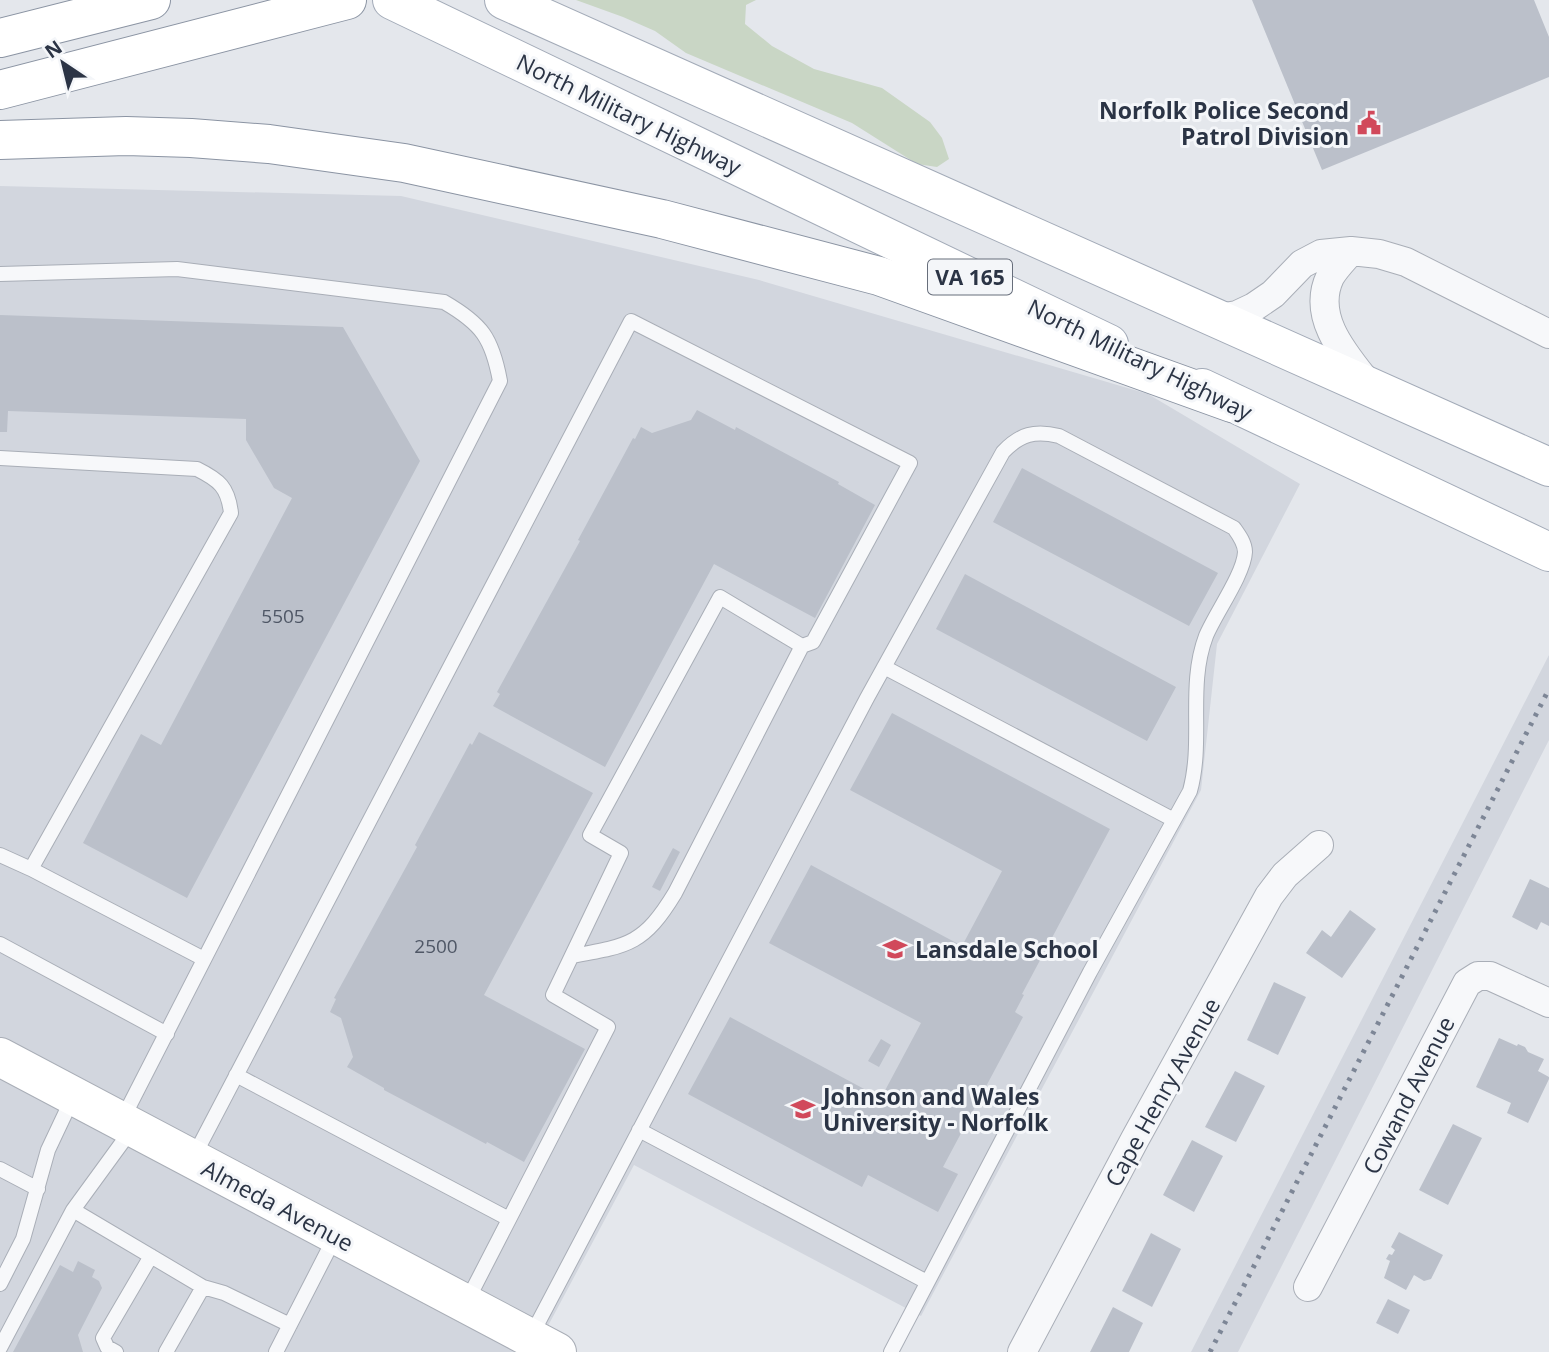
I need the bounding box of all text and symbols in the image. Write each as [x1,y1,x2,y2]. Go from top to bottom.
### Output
north arrow [28,28,98,98]
text: N [39,34,67,64]
street label: North Military Highway [511,46,747,183]
place label: Norfolk Police Second Patrol Division [1099,94,1349,152]
public building icon: Norfolk Police Second Patrol Division [1355,109,1383,137]
road number: VA 165 [928,260,1012,294]
street label: North Military Highway [1022,291,1258,428]
house number: 5505 [261,603,305,629]
house number: 2500 [414,933,458,959]
place label: Lansdale School [915,933,1099,965]
school or university icon: Lansdale School [881,935,909,963]
street label: Cape Henry Avenue [1097,992,1227,1192]
street label: Cowand Avenue [1354,1011,1462,1179]
place label: Johnson and Wales University - Norfolk [821,1080,1049,1138]
school or university icon: Johnson and Wales University - Norfolk [789,1095,817,1123]
street label: Almeda Avenue [197,1152,359,1258]

